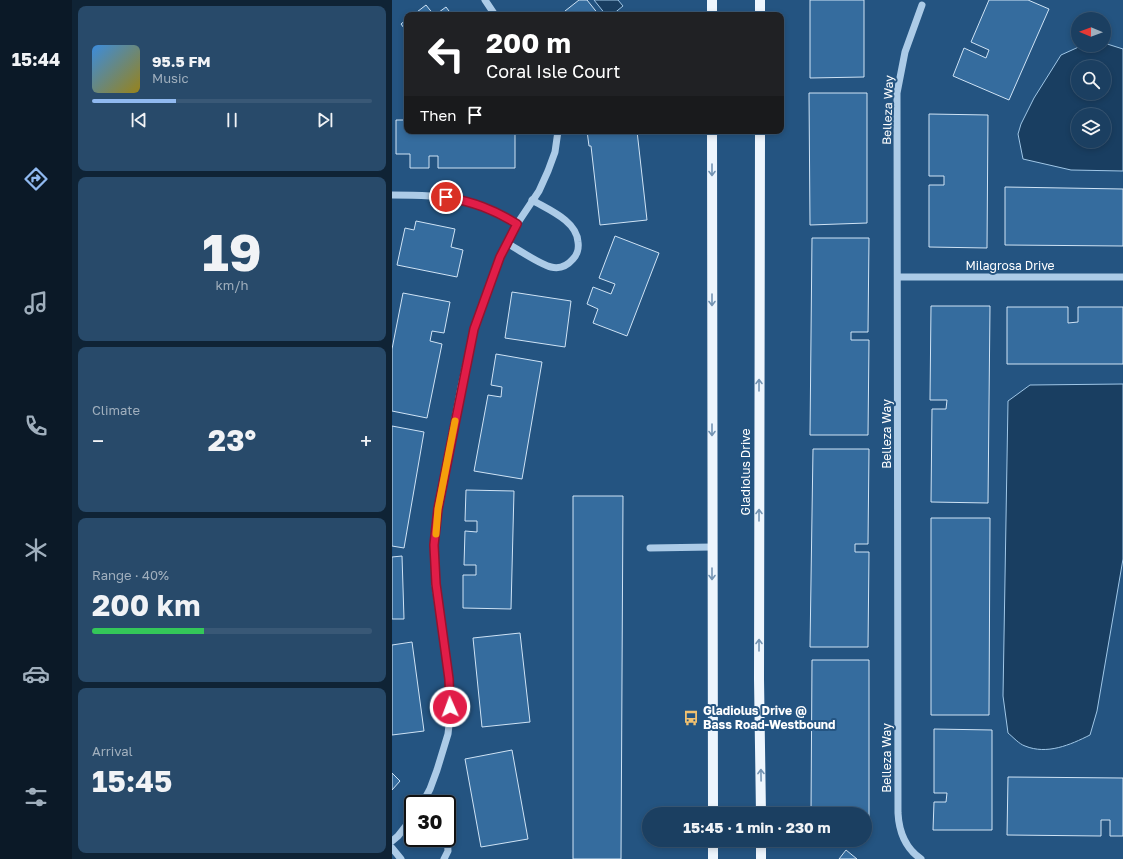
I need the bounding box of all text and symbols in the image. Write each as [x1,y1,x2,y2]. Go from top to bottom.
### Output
north arrow [1071,12,1111,52]
map controls [1071,12,1111,148]
text: 200 m [486,26,571,59]
icon: left [420,28,472,80]
text: 15:44 [12,48,60,70]
text: 95.5 FM [152,52,211,70]
text: Coral Isle Court [486,60,621,82]
button: search [1071,60,1111,100]
text: Music [152,70,189,86]
street label: Belleza Way [879,75,896,145]
icon: arrive [464,104,486,126]
text: Then [420,106,456,124]
button: layers [1071,108,1111,148]
icon: previous [128,109,150,131]
icon: pause [221,109,243,131]
icon: next [314,109,336,131]
one-way arrow [708,163,716,176]
icon: directions [22,165,50,193]
pin [429,180,463,214]
icon: arrive [435,186,457,208]
text: 19 [202,220,262,282]
street label: Milagrosa Drive [965,258,1055,273]
text: km/h [215,277,249,293]
icon: music [22,289,50,317]
one-way arrow [708,293,716,306]
one-way arrow [755,379,763,392]
street label: Belleza Way [879,399,894,469]
text: Climate [92,402,140,418]
icon: phone [22,412,50,440]
text: 23° [208,422,256,458]
one-way arrow [708,423,716,436]
text: − [92,427,104,454]
text: + [360,427,372,454]
street label: Gladiolus Drive [738,428,753,516]
one-way arrow [755,509,763,522]
icon: climate [22,536,50,564]
text: Range · 40% [92,567,169,583]
one-way arrow [708,567,716,580]
text: 200 km [92,587,200,623]
one-way arrow [755,639,763,652]
icon: car [22,660,50,688]
position arrow [429,686,471,728]
place label: Gladiolus Drive @ Bass Road-Westbound [703,703,835,732]
bus stop icon: Gladiolus Drive @ Bass Road-Westbound [682,709,700,727]
street label: Belleza Way [879,723,894,793]
text: Arrival [92,743,133,759]
text: 15:45 [92,763,172,799]
one-way arrow [757,769,764,782]
icon: filters [22,783,50,811]
speed limit sign: 30 [404,795,456,847]
text: 15:45 · 1 min · 230 m [683,818,831,836]

